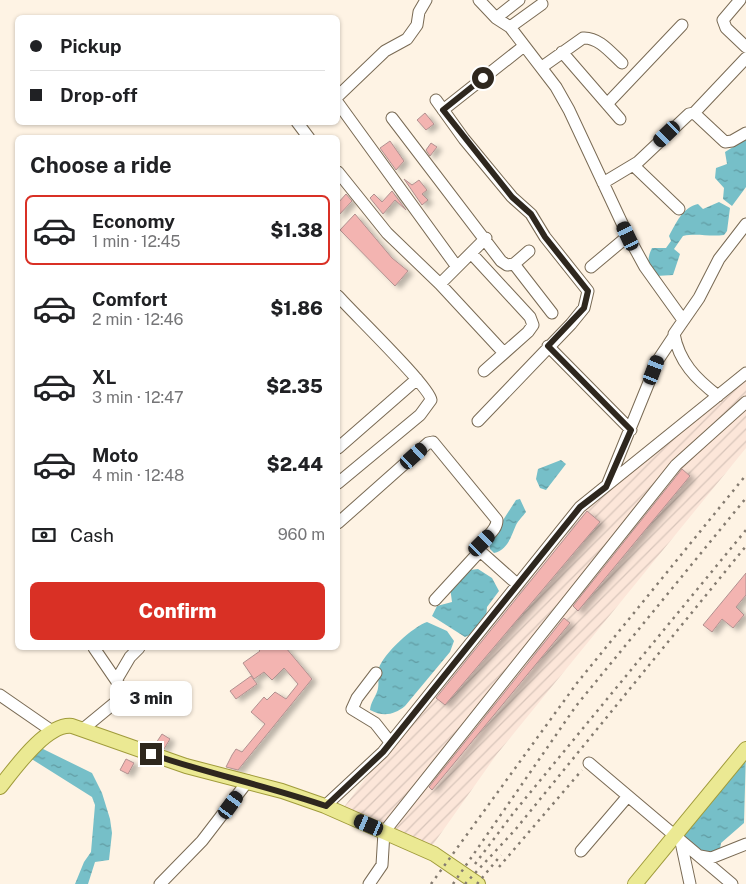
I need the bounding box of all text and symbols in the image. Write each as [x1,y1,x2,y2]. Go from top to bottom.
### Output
text: Pickup [60,35,122,57]
route start [472,67,494,89]
text: Drop-off [60,84,137,106]
car [650,118,683,150]
text: Choose a ride [30,152,172,178]
icon: car [32,208,77,253]
text: Economy [92,210,175,232]
text: $1.38 [270,219,323,241]
car [614,219,641,253]
text: 1 min · 12:45 [92,232,181,251]
icon: car [32,286,77,331]
text: Comfort [92,288,168,310]
text: $1.86 [270,297,323,319]
text: 2 min · 12:46 [92,310,183,329]
car [641,353,666,387]
icon: car [32,364,77,409]
text: XL [92,366,117,388]
text: $2.35 [266,375,323,397]
text: 3 min · 12:47 [92,388,184,407]
car [397,440,430,472]
icon: car [32,442,77,487]
text: Moto [92,444,138,466]
text: $2.44 [267,453,323,475]
text: 4 min · 12:48 [92,466,184,485]
icon: cash [30,521,58,549]
text: Cash [70,524,114,546]
text: 960 m [278,525,325,544]
car [466,527,497,559]
button: Confirm [30,582,325,640]
callout: 3 min [110,682,192,716]
text: 3 min [130,689,172,708]
route end [140,743,162,765]
car [216,788,245,822]
car [352,812,385,838]

